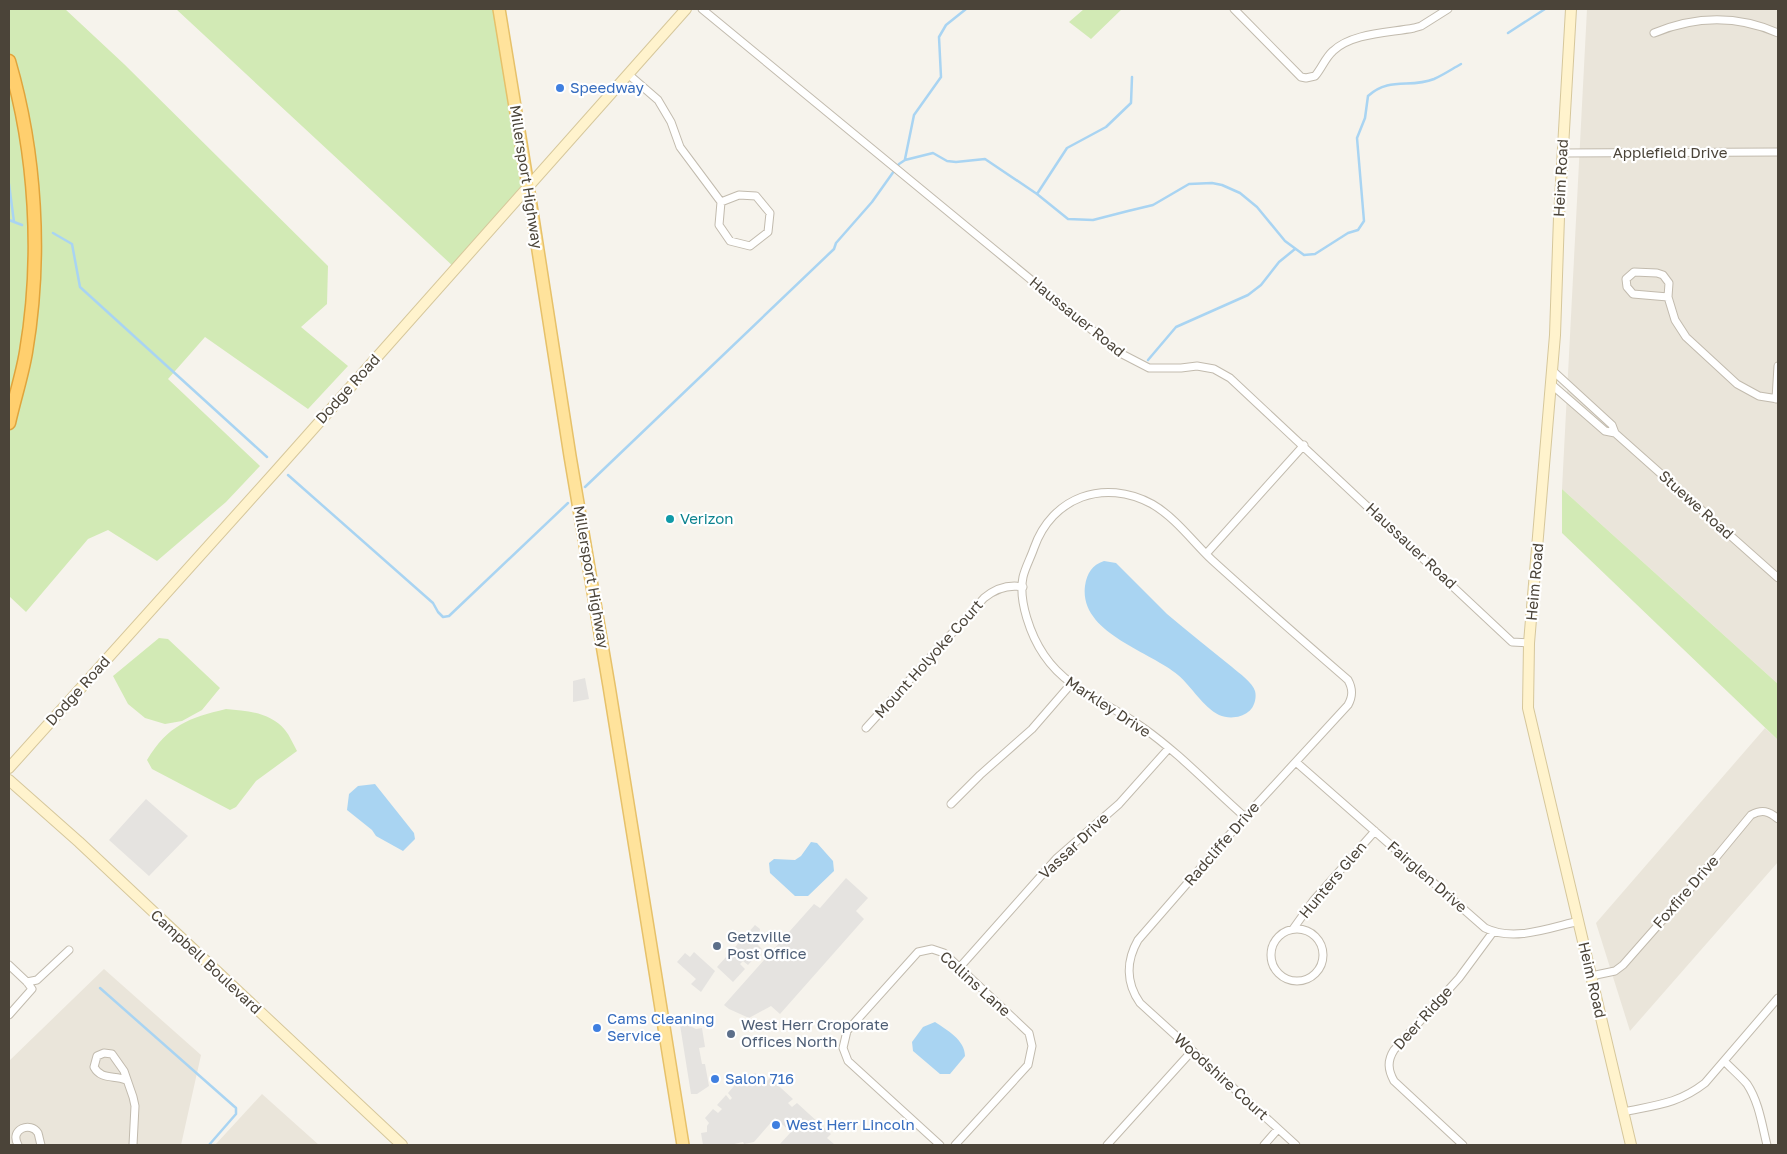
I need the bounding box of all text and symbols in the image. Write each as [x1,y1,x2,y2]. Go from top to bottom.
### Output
place label: Speedway [570,78,644,96]
marker: Speedway [554,82,566,94]
street label: Millersport Highway [507,104,547,251]
street label: Heim Road [1549,139,1571,217]
street label: Applefield Drive [1613,143,1728,161]
street label: Haussauer Road [1026,272,1129,360]
street label: Dodge Road [311,350,383,427]
street label: Stuewe Road [1656,466,1738,542]
street label: Haussauer Road [1363,499,1461,592]
street label: Millersport Highway [571,504,614,650]
place label: Verizon [680,509,734,527]
marker: Verizon [664,513,676,525]
street label: Heim Road [1522,542,1546,622]
street label: Mount Holyoke Court [870,596,986,721]
street label: Dodge Road [41,652,113,729]
street label: Markley Drive [1063,672,1155,741]
street label: Radcliffe Drive [1180,797,1263,889]
street label: Vassar Drive [1035,808,1112,882]
street label: Hunters Glen [1295,837,1370,922]
street label: Fairglen Drive [1384,837,1471,916]
street label: Foxfire Drive [1649,851,1722,931]
street label: Campbell Boulevard [148,905,266,1017]
place label: Getzville Post Office [727,927,807,962]
marker: Getzville Post Office [711,940,723,952]
street label: Heim Road [1575,940,1611,1020]
street label: Collins Lane [937,947,1015,1020]
street label: Deer Ridge [1389,982,1456,1053]
place label: Cams Cleaning Service [607,1009,714,1044]
place label: West Herr Croporate Offices North [741,1015,889,1050]
marker: Cams Cleaning Service [591,1022,603,1034]
marker: West Herr Croporate Offices North [725,1028,737,1040]
street label: Woodshire Court [1171,1029,1273,1123]
place label: Salon 716 [725,1069,794,1087]
marker: Salon 716 [709,1073,721,1085]
place label: West Herr Lincoln [786,1115,915,1133]
marker: West Herr Lincoln [770,1119,782,1131]

